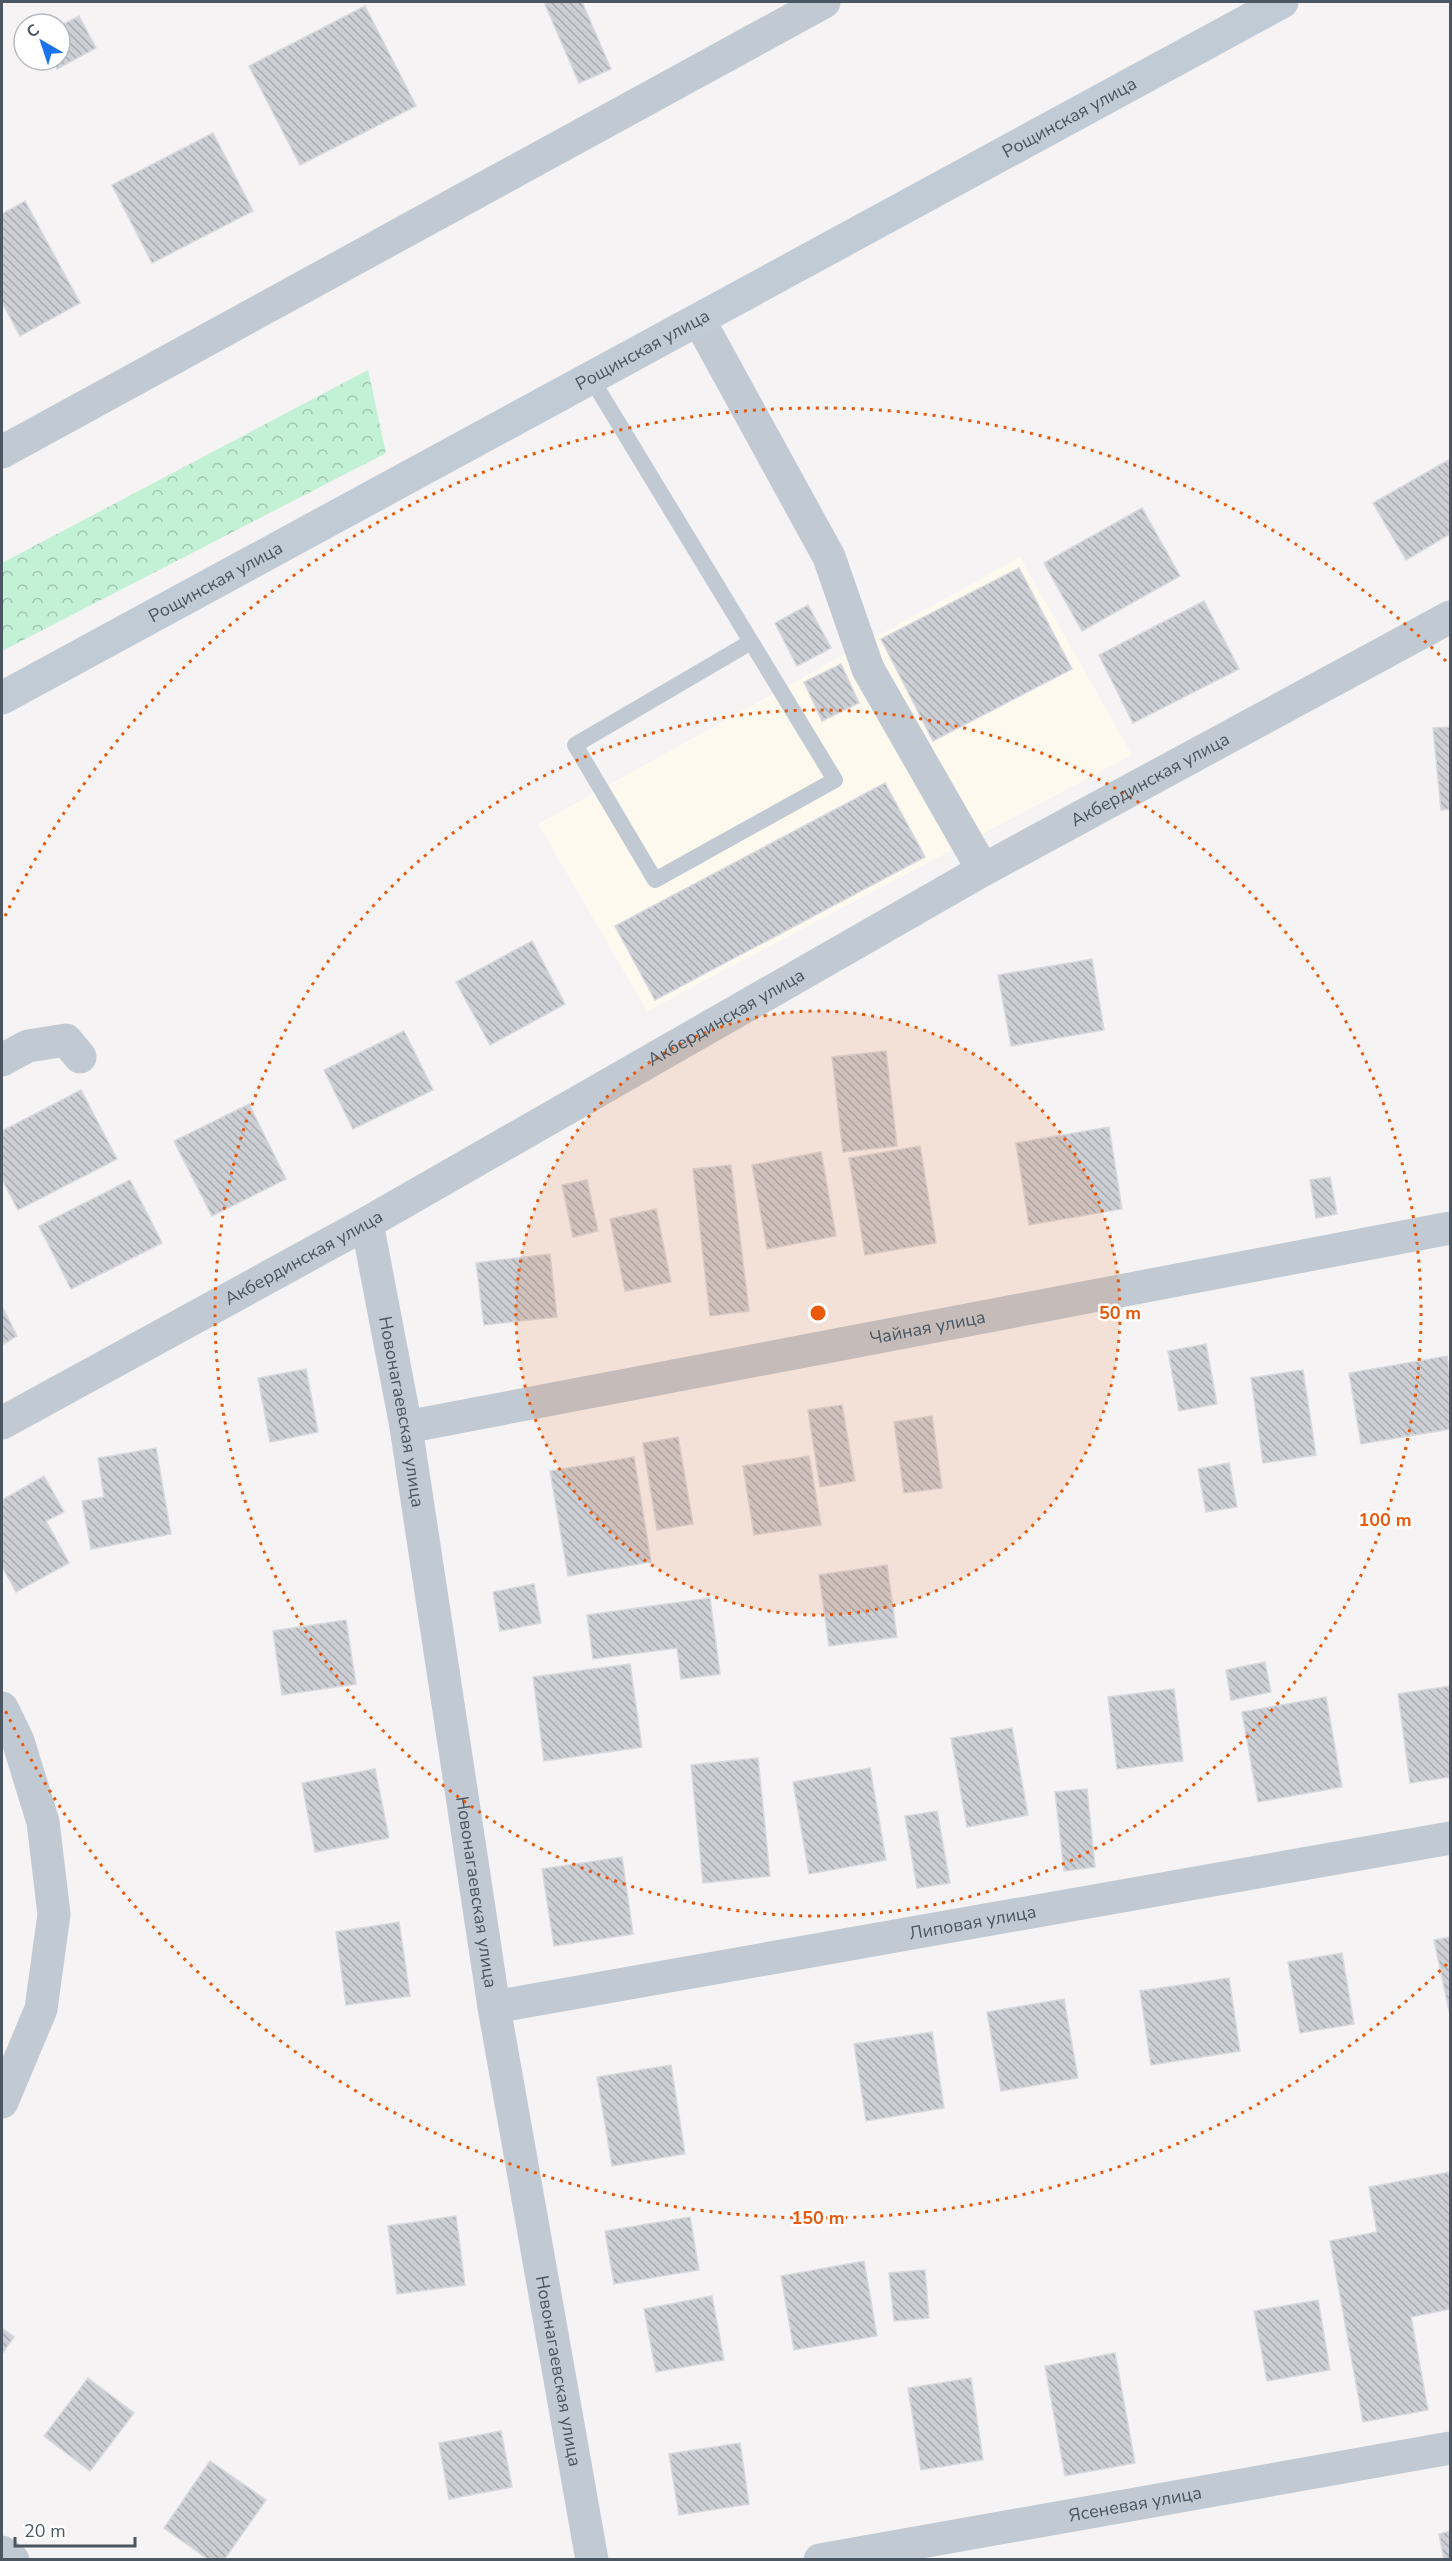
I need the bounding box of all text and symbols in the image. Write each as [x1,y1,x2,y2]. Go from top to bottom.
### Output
north arrow [12,12,72,72]
text: С [22,19,44,43]
street label: Рощинская улица [998,71,1141,164]
street label: Рощинская улица [571,304,714,396]
street label: Рощинская улица [144,536,287,628]
street label: Акбердинская улица [1066,727,1234,832]
street label: Акбердинская улица [643,963,809,1072]
street label: Акбердинская улица [220,1204,387,1311]
text: 50 m [1099,1301,1141,1325]
centre of rings [808,1303,828,1323]
street label: Чайная улица [868,1305,987,1350]
street label: Новонагаевская улица [373,1314,430,1509]
text: 100 m [1358,1508,1412,1532]
street label: Новонагаевская улица [450,1794,503,1990]
street label: Липовая улица [907,1899,1038,1945]
text: 150 m [791,2206,845,2230]
street label: Новонагаевская улица [530,2274,587,2468]
street label: Ясеневая улица [1067,2480,1204,2528]
scale bar [15,2510,135,2548]
text: 20 m [24,2519,66,2543]

